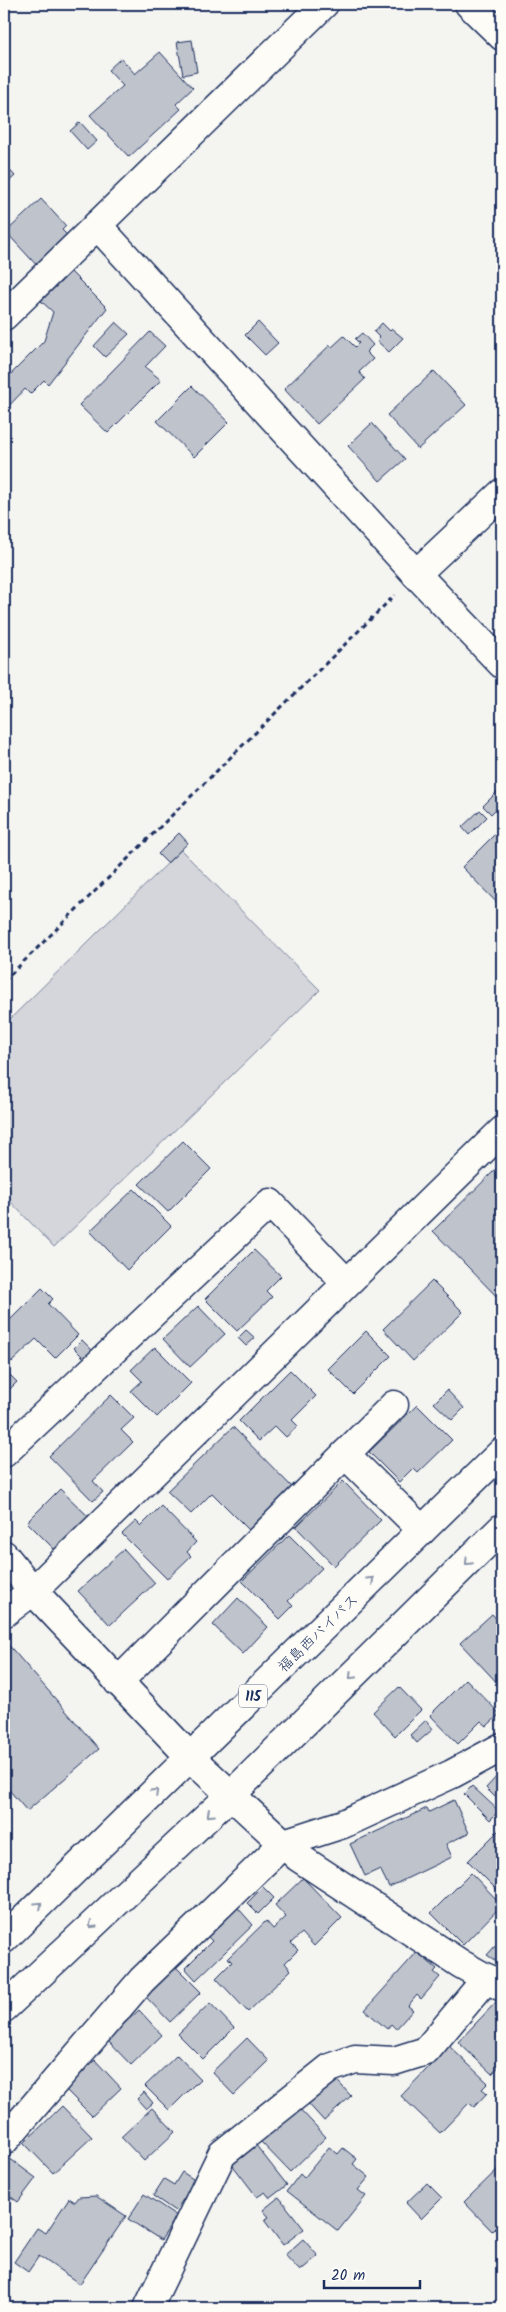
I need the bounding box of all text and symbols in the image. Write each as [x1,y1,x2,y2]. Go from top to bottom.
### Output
one-way arrow [464,1556,473,1565]
one-way arrow [365,1577,374,1586]
street label: 福島西バイパス [273,1589,365,1679]
one-way arrow [348,1670,357,1679]
road number: 115 [239,1684,267,1708]
one-way arrow [150,1789,159,1798]
one-way arrow [207,1808,216,1817]
one-way arrow [33,1902,42,1911]
one-way arrow [89,1919,98,1928]
scale bar [324,2257,420,2289]
text: 20 m [331,2264,365,2288]

